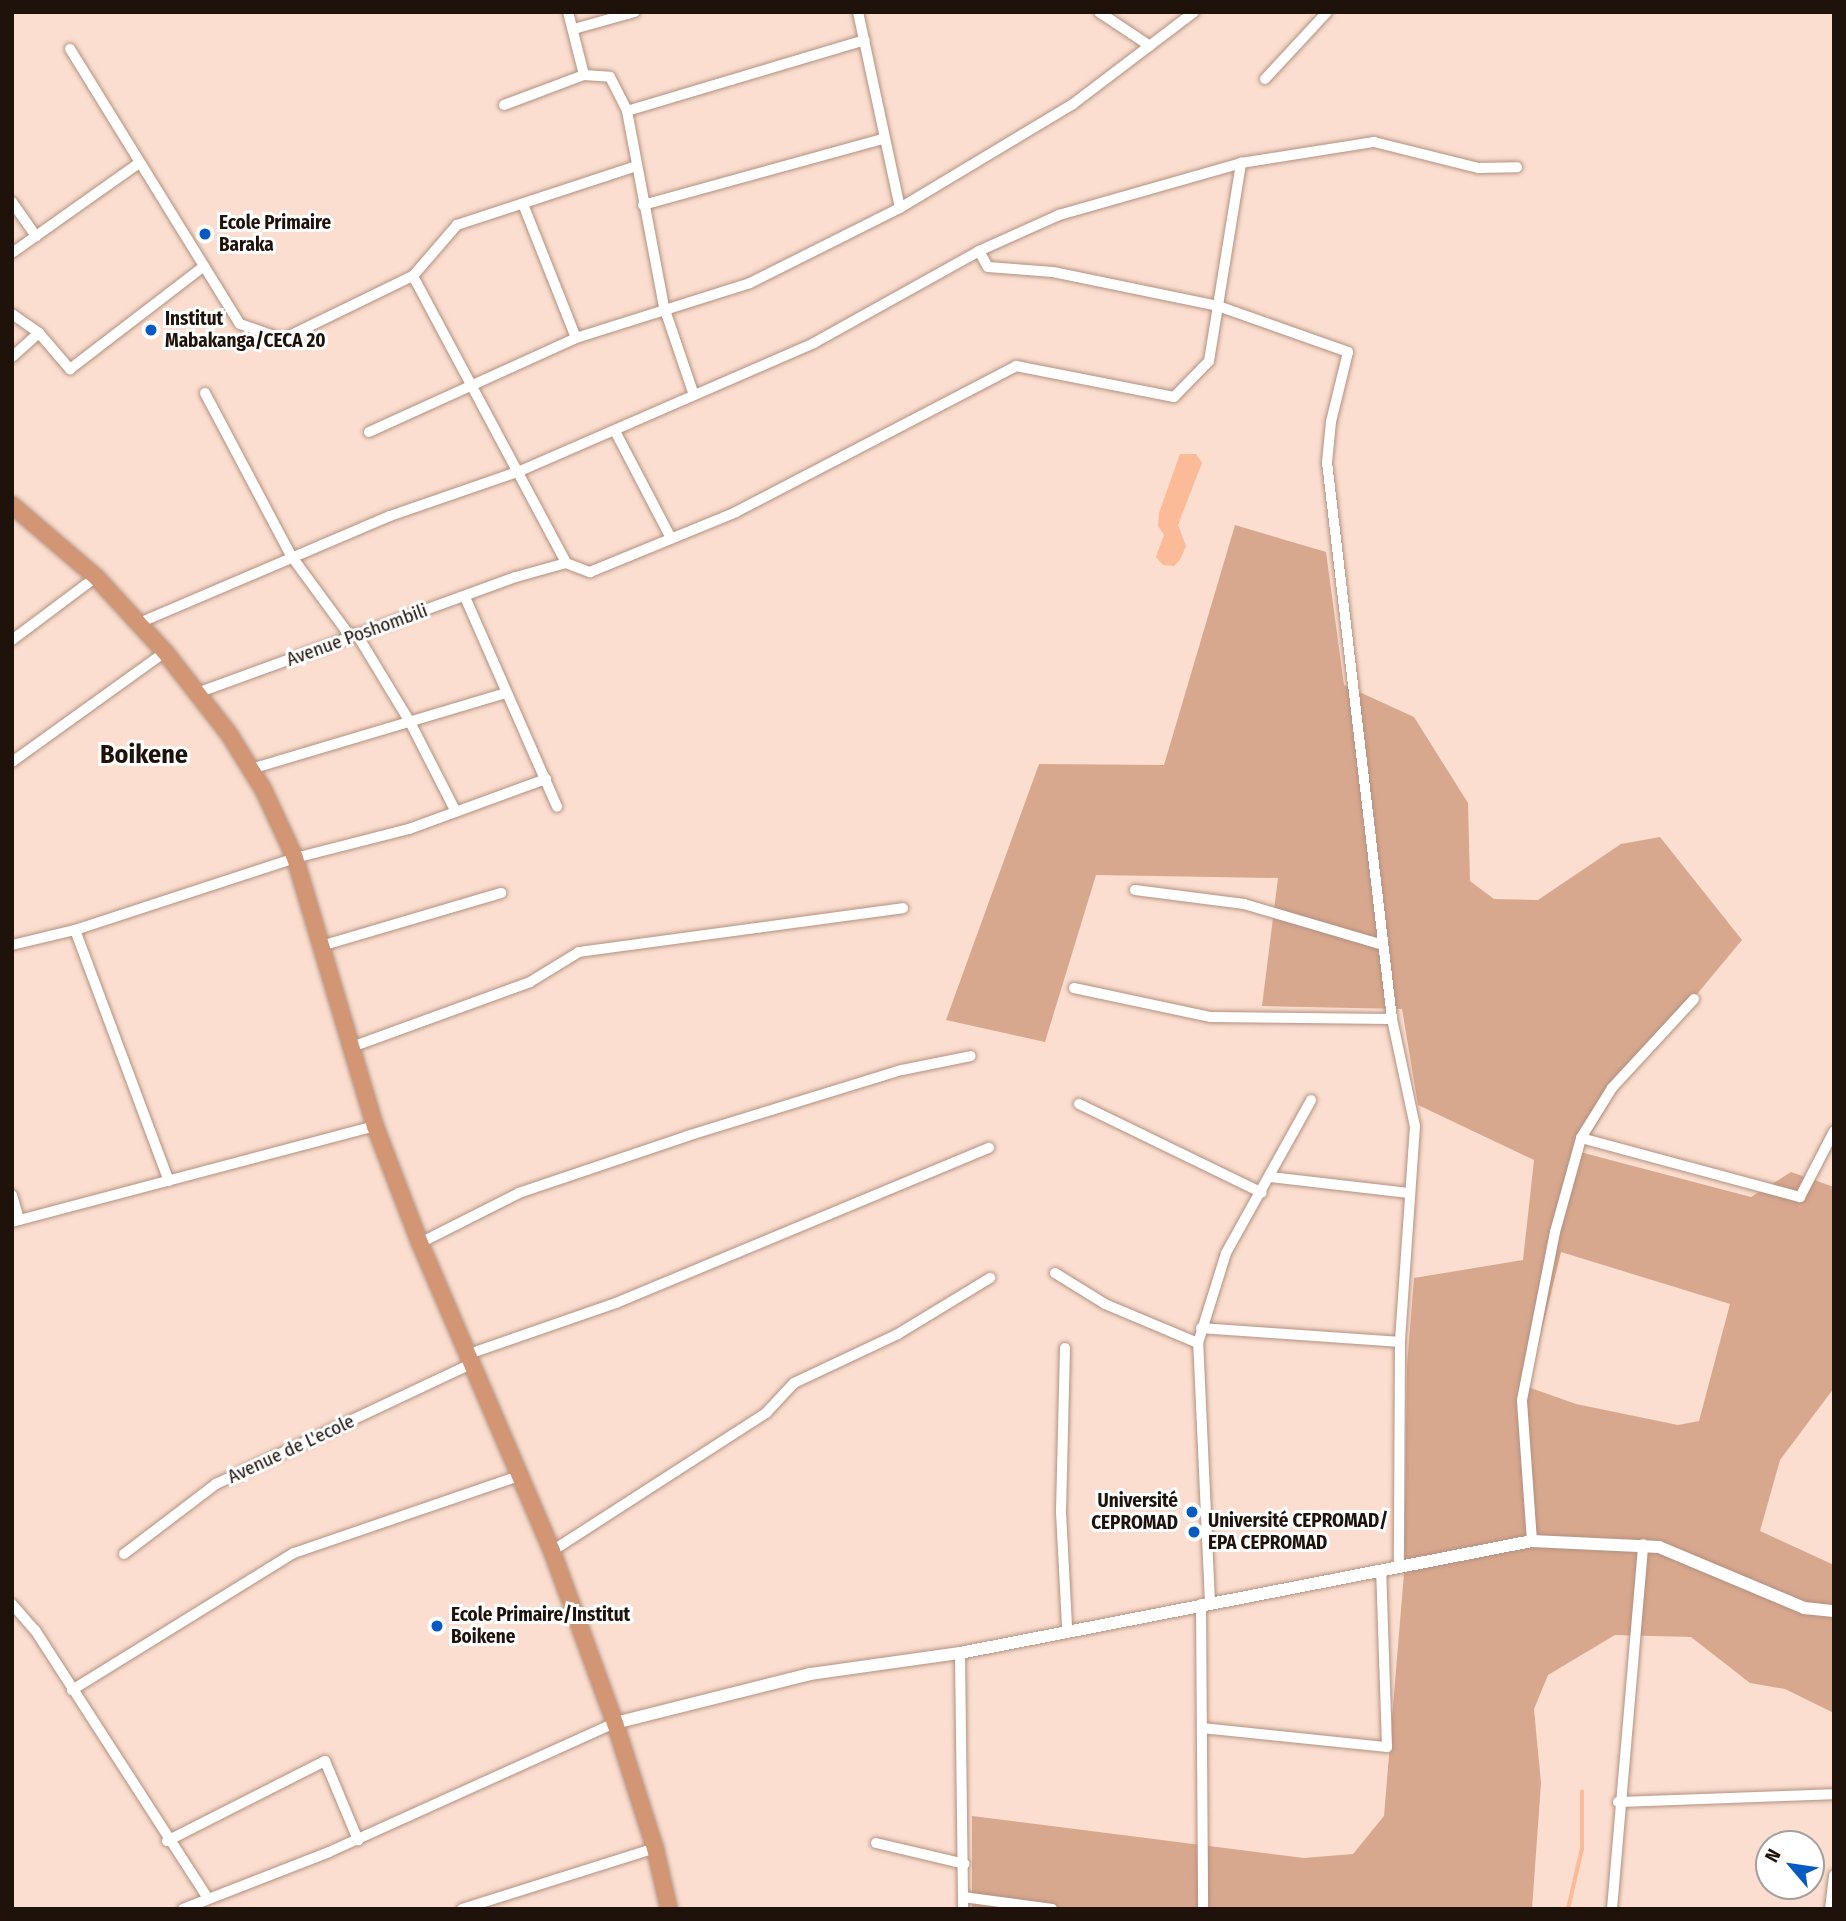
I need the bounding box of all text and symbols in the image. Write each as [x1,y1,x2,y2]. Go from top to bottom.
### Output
place label: Ecole Primaire Baraka [219,212,331,256]
marker: Ecole Primaire Baraka [197,226,213,242]
place label: Institut Mabakanga/CECA 20 [165,308,326,352]
marker: Institut Mabakanga/CECA 20 [143,322,159,338]
street label: Avenue Poshombili [283,599,431,671]
district label: Boikene [100,739,188,771]
street label: Avenue de L'ecole [224,1410,358,1488]
place label: Université CEPROMAD [1091,1490,1178,1534]
marker: Université CEPROMAD [1184,1504,1200,1520]
place label: Université CEPROMAD/ EPA CEPROMAD [1208,1510,1388,1554]
marker: Université CEPROMAD/ EPA CEPROMAD [1186,1524,1202,1540]
place label: Ecole Primaire/Institut Boikene [451,1604,630,1648]
marker: Ecole Primaire/Institut Boikene [429,1618,445,1634]
north arrow [1755,1830,1825,1900]
text: N [1760,1845,1786,1866]

